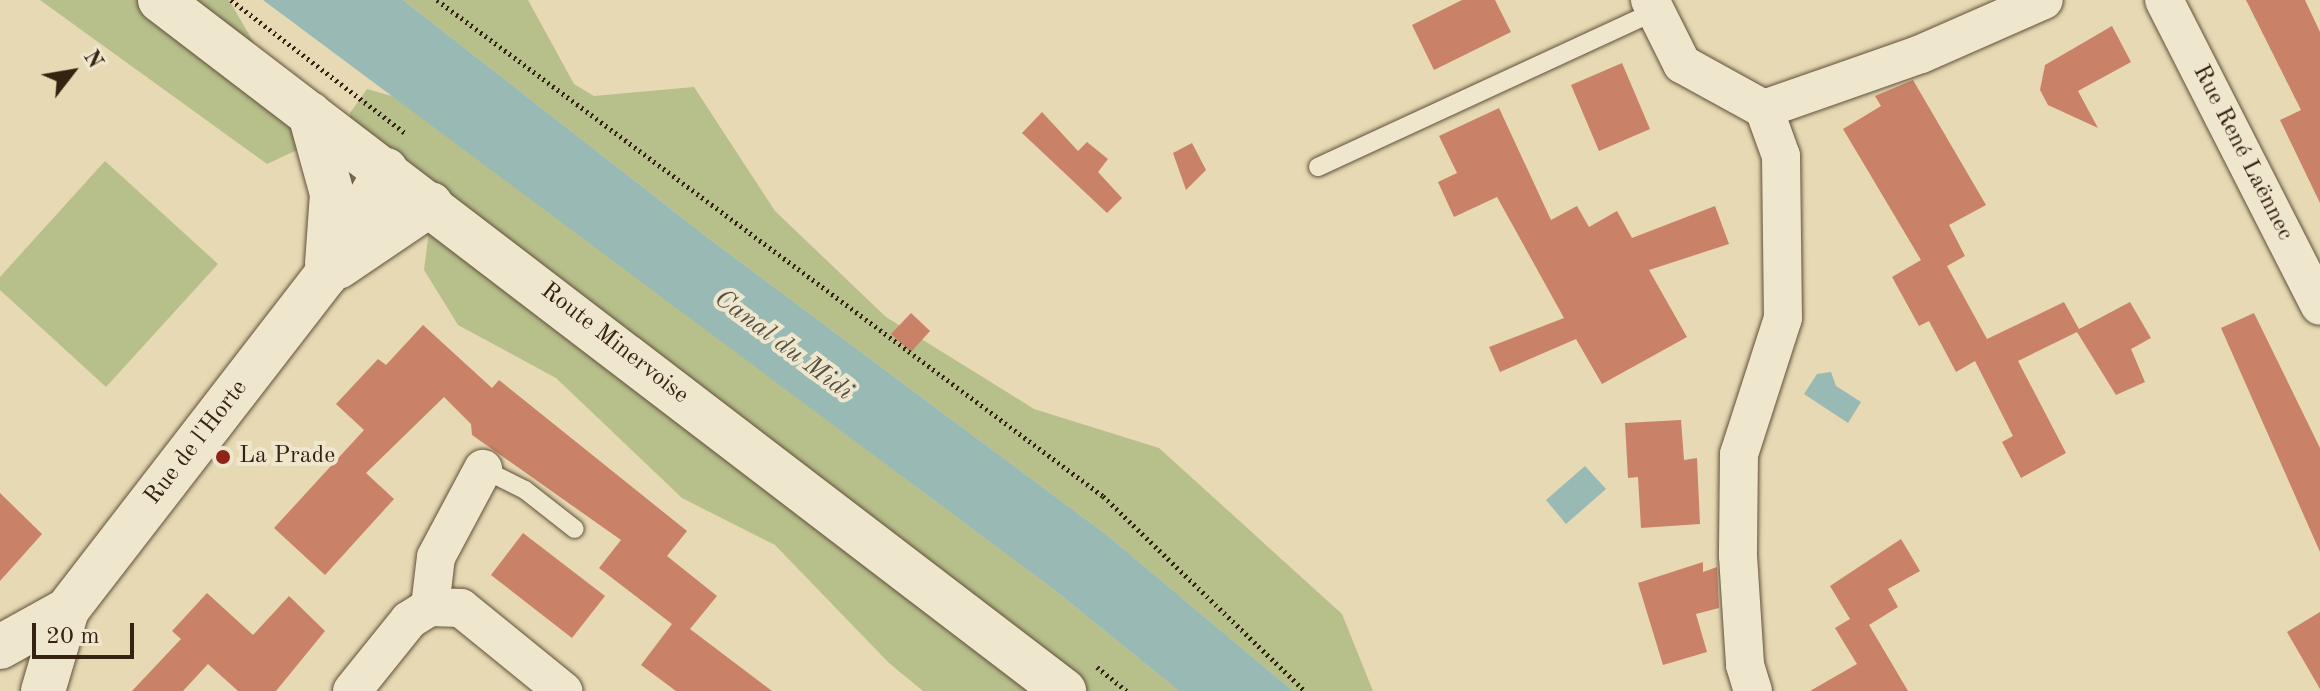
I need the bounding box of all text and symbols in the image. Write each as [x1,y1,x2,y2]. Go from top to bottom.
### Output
north arrow [32,32,112,112]
text: N [79,47,106,73]
street label: Rue René Laënnec [2185,60,2299,246]
street label: Route Minervoise [534,277,694,411]
water label: Canal du Midi [708,284,858,408]
street label: Rue de l'Horte [139,375,255,511]
place label: La Prade [239,443,335,471]
marker: La Prade [214,448,232,466]
scale bar [36,607,138,657]
text: 20 m [46,625,100,649]

